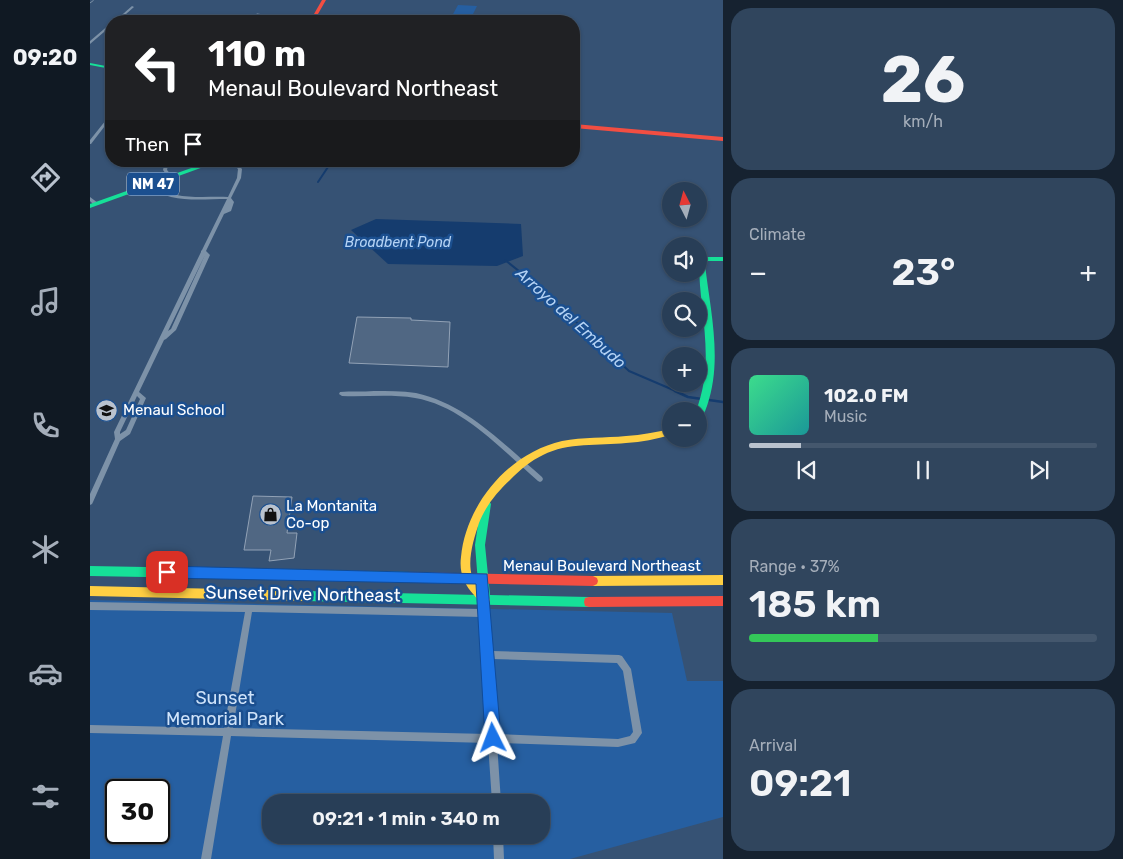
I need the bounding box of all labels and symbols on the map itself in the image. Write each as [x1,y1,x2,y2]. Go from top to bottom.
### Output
road number: NM 47 [127,172,179,195]
north arrow [662,182,708,228]
water label: Broadbent Pond [345,234,452,251]
water label: Arroyo del Embudo [511,263,630,372]
school or university icon: Menaul School [95,398,119,422]
place label: Menaul School [123,401,225,419]
place label: La Montanita Co-op [286,497,377,532]
shop icon: La Montanita Co-op [258,503,282,527]
pin [146,551,188,593]
street label: Menaul Boulevard Northeast [503,557,701,575]
street label: Sunset Drive Northeast [205,581,401,607]
park label: Sunset Memorial Park [166,687,285,730]
position arrow [466,711,518,763]
speed limit sign: 30 [105,779,170,844]

